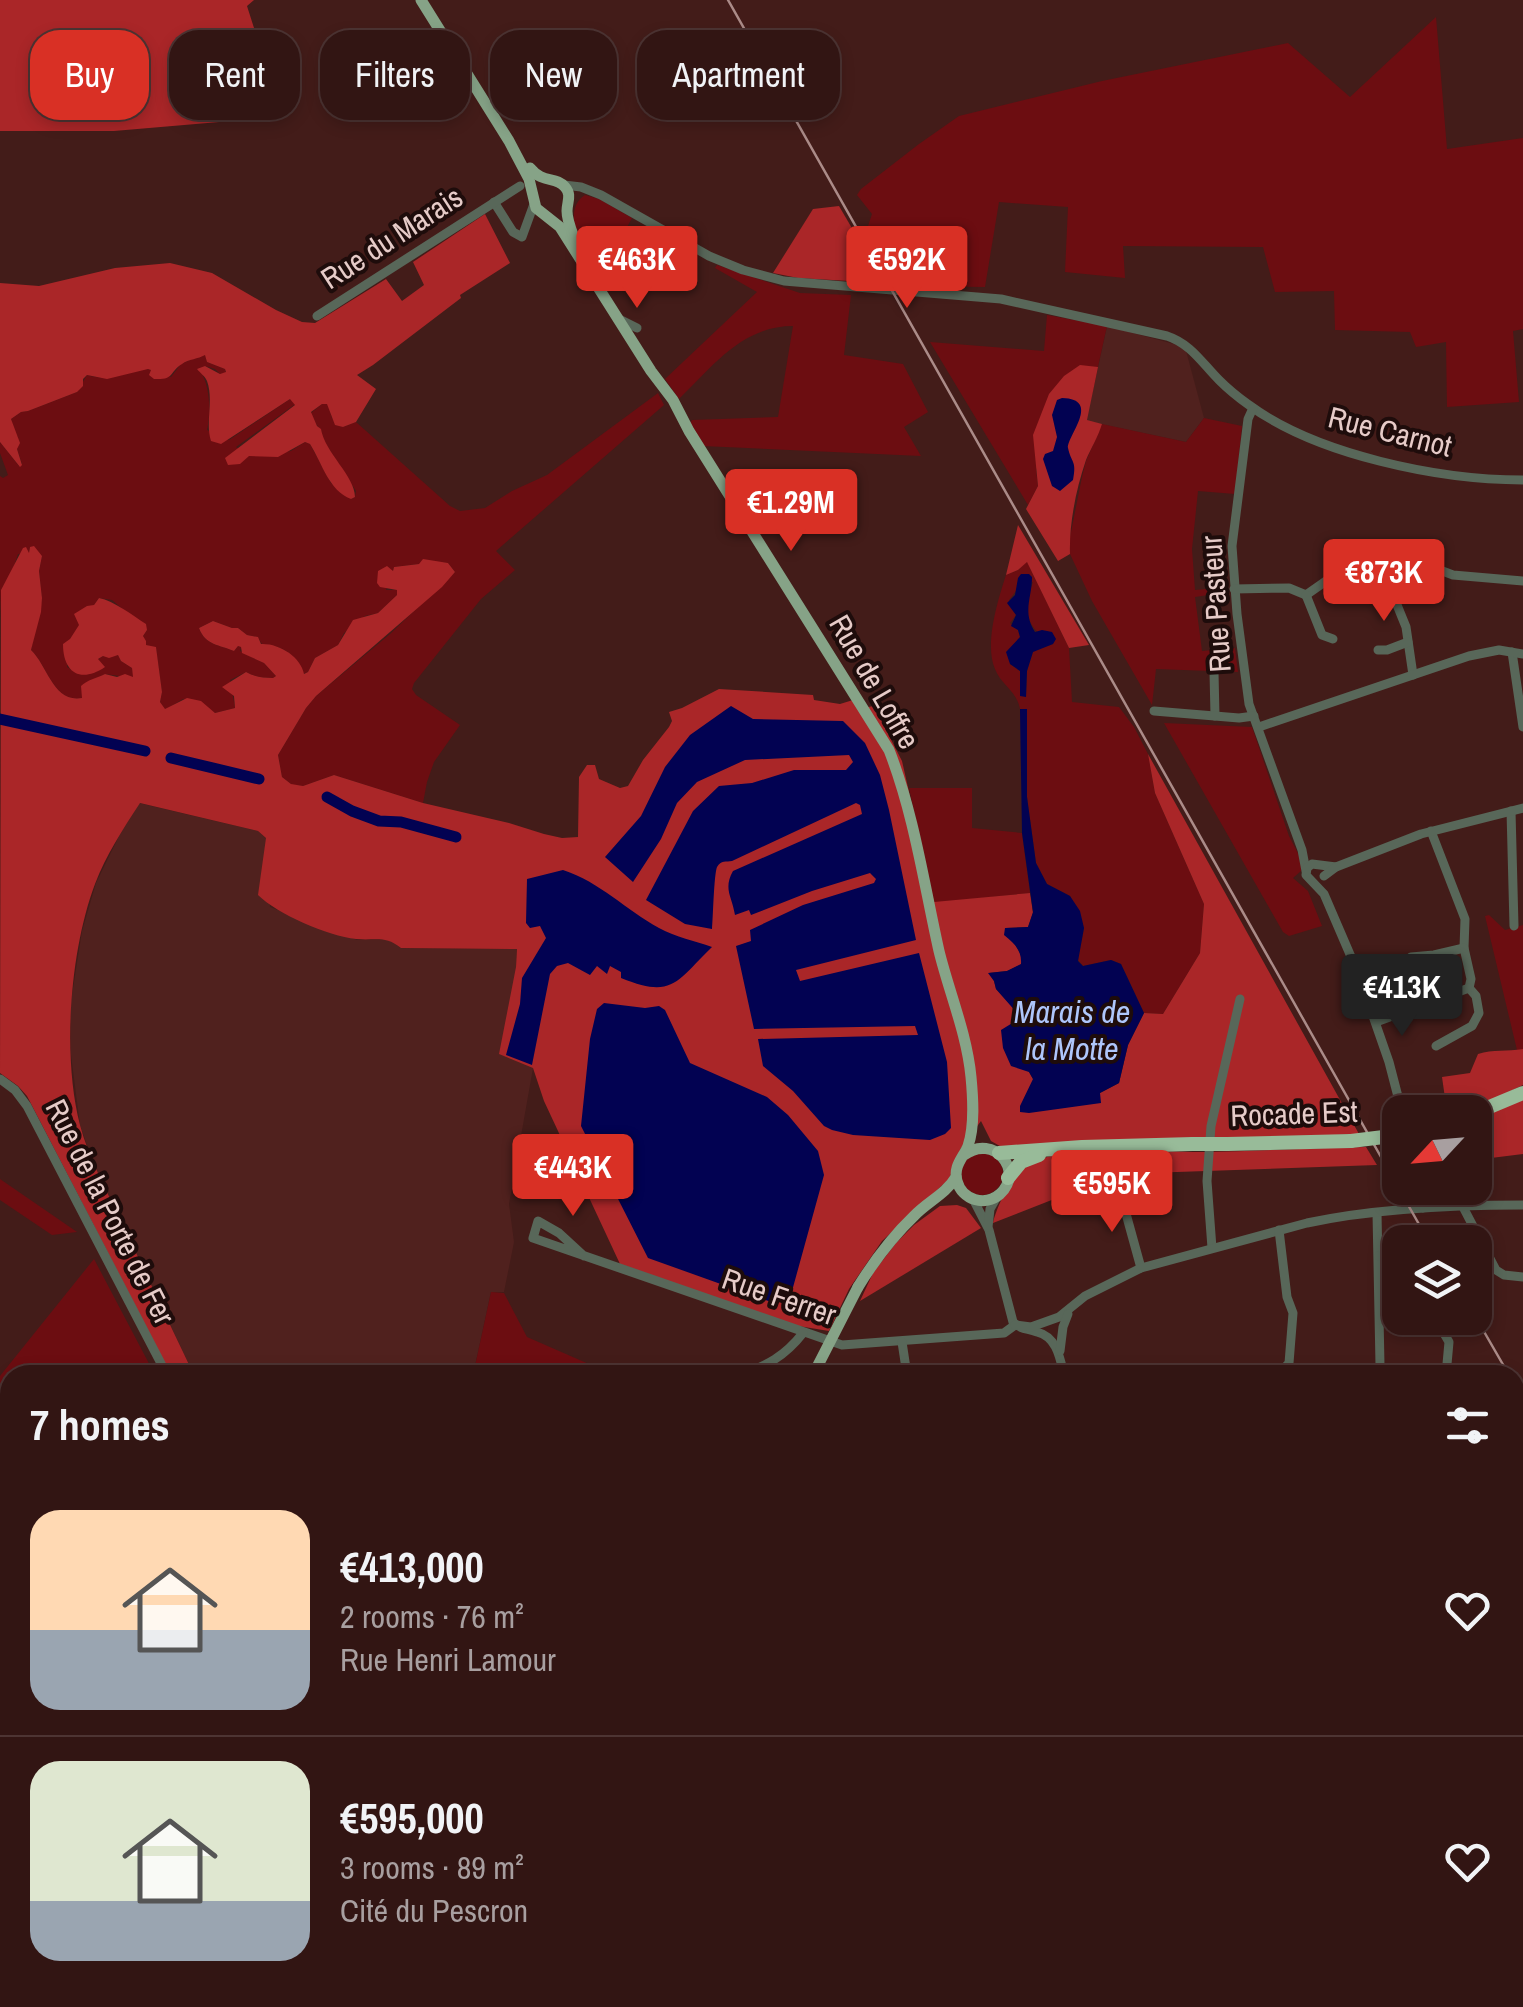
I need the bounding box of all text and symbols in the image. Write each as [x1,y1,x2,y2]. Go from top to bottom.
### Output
chip: Buy [30,30,149,120]
chip: Rent [169,30,300,120]
chip: Filters [320,30,470,120]
chip: New [490,30,617,120]
chip: Apartment [637,30,840,120]
street label: Rue du Marais [313,176,470,298]
pin: €463K [567,226,707,311]
pin: €592K [837,226,977,311]
text: €463K [598,237,676,280]
text: €592K [868,237,946,280]
street label: Rue Carnot [1324,396,1456,466]
pin: €1.29M [710,469,872,554]
text: €1.29M [747,480,835,523]
street label: Rue Pasteur [1190,534,1240,674]
pin: €873K [1314,539,1454,624]
text: €873K [1345,550,1423,593]
street label: Rue de Loffre [820,607,929,756]
pin: €413K [1332,954,1472,1039]
text: €413K [1363,965,1441,1008]
water label: Marais de la Motte [1014,990,1130,1070]
street label: Rocade Est [1230,1091,1358,1135]
street label: Rue de la Porte de Fer [37,1092,185,1332]
north arrow [1382,1095,1492,1205]
map controls [1382,1095,1492,1335]
pin: €443K [503,1134,643,1219]
text: €443K [534,1145,612,1188]
pin: €595K [1042,1150,1182,1235]
text: €595K [1073,1161,1151,1204]
button: layers [1382,1225,1492,1335]
street label: Rue Ferrer [717,1258,842,1334]
text: 7 homes [30,1397,170,1453]
icon: filters [1440,1398,1495,1453]
text: €413,000 [340,1539,484,1595]
icon: home [110,1550,230,1670]
icon: heart [1440,1583,1495,1638]
text: 2 rooms · 76 m² [340,1595,524,1638]
text: Rue Henri Lamour [340,1638,556,1681]
text: €595,000 [340,1790,484,1846]
icon: home [110,1801,230,1921]
icon: heart [1440,1834,1495,1889]
text: 3 rooms · 89 m² [340,1846,524,1889]
text: Cité du Pescron [340,1889,528,1932]

